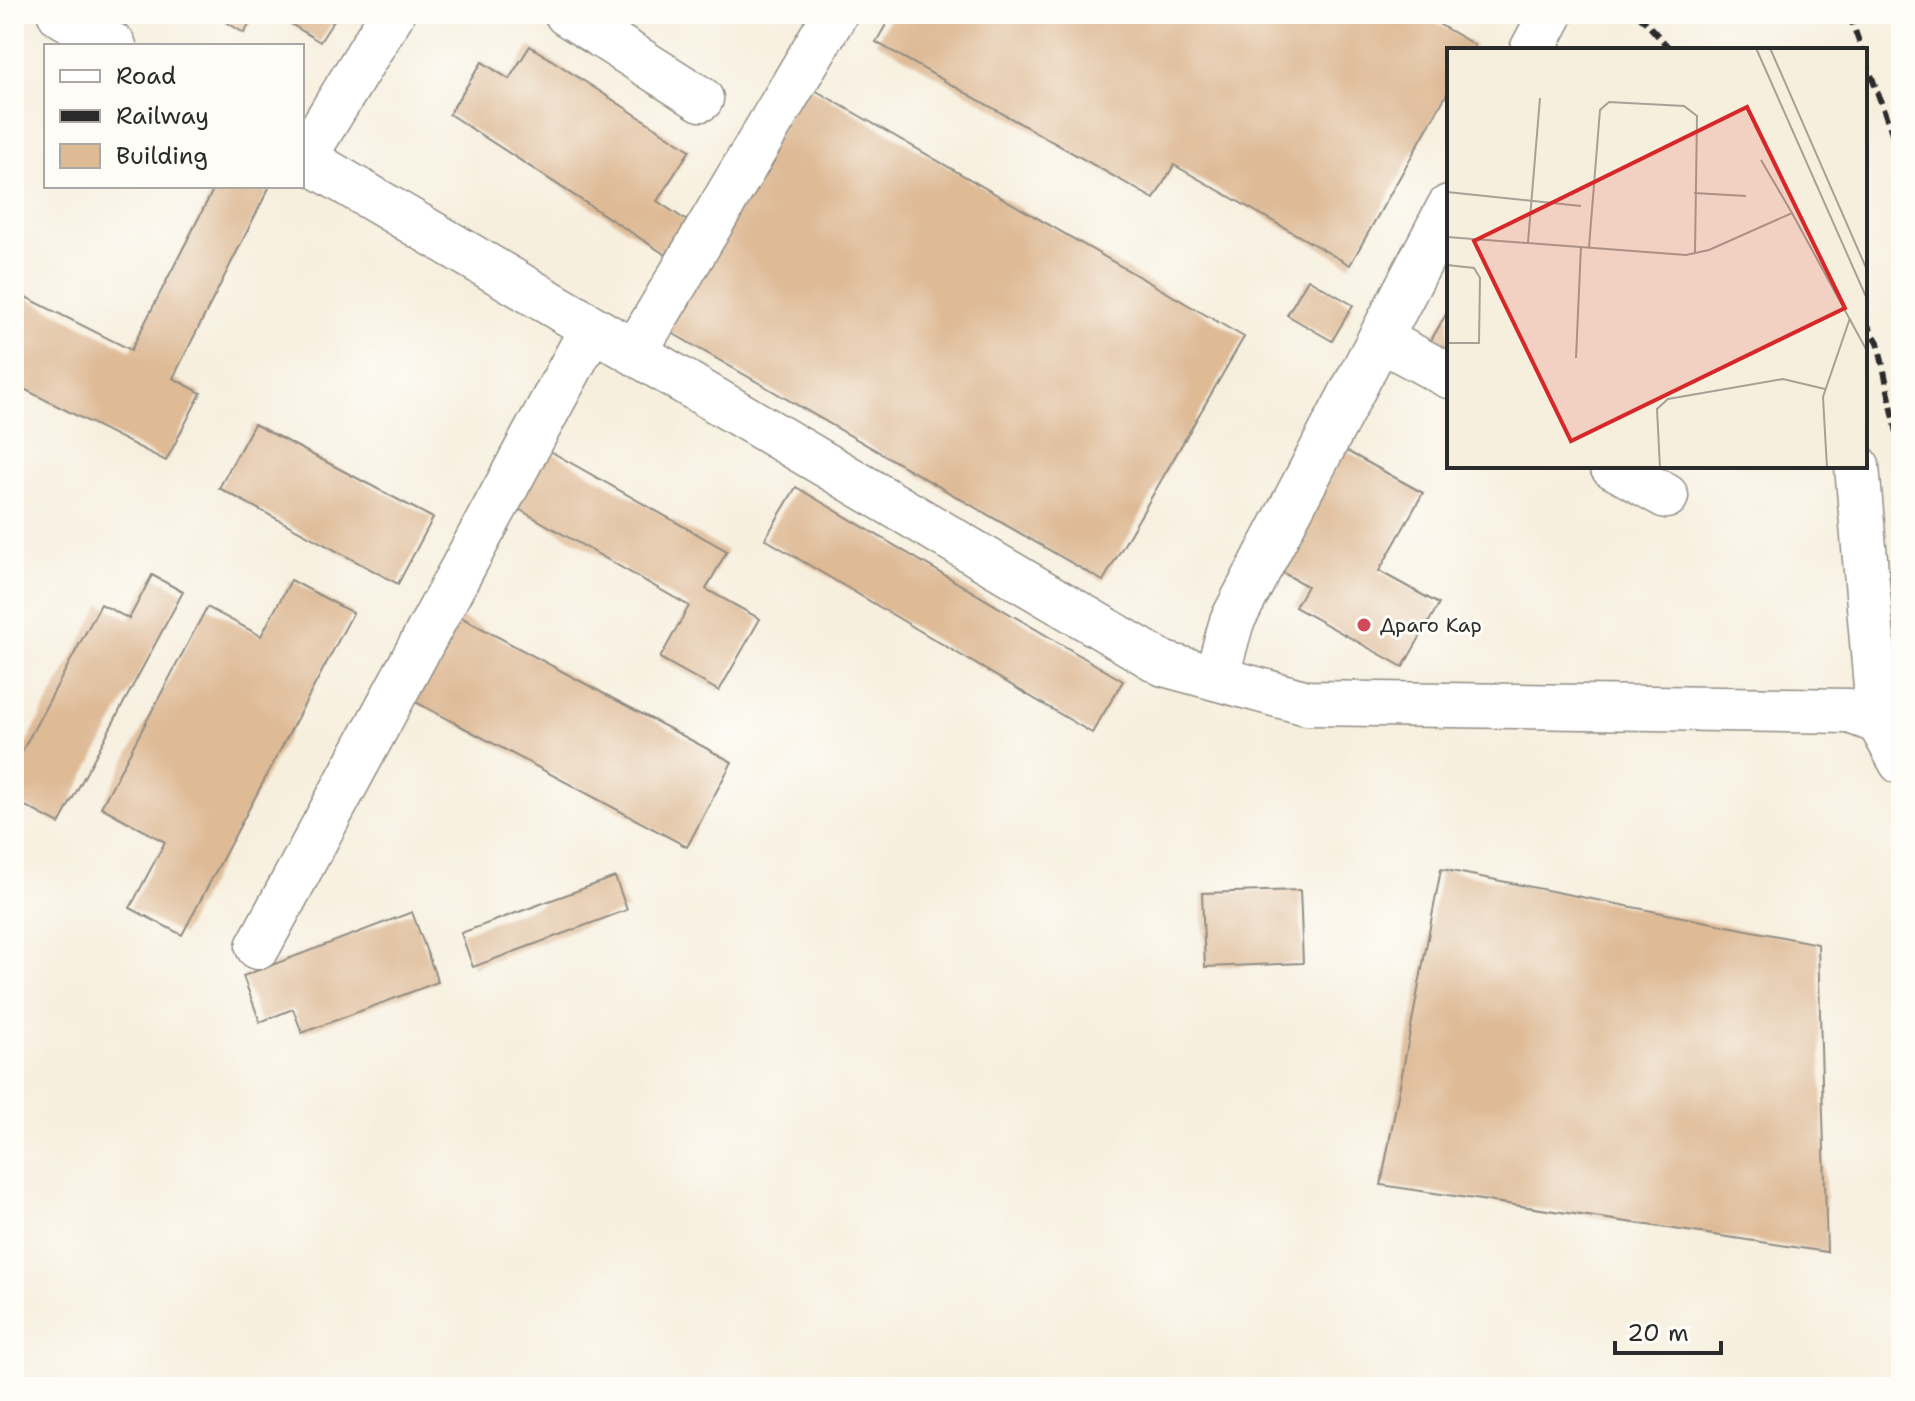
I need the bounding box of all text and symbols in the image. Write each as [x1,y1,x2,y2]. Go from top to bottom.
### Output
legend [44,44,304,188]
inset map [1447,48,1867,468]
text: Road [116,60,176,92]
text: Railway [116,100,209,132]
text: Building [116,140,208,172]
place label: Драго Кар [1380,612,1482,638]
marker: Драго Кар [1355,616,1373,634]
scale bar [1615,1305,1721,1355]
text: 20 m [1627,1317,1689,1349]

